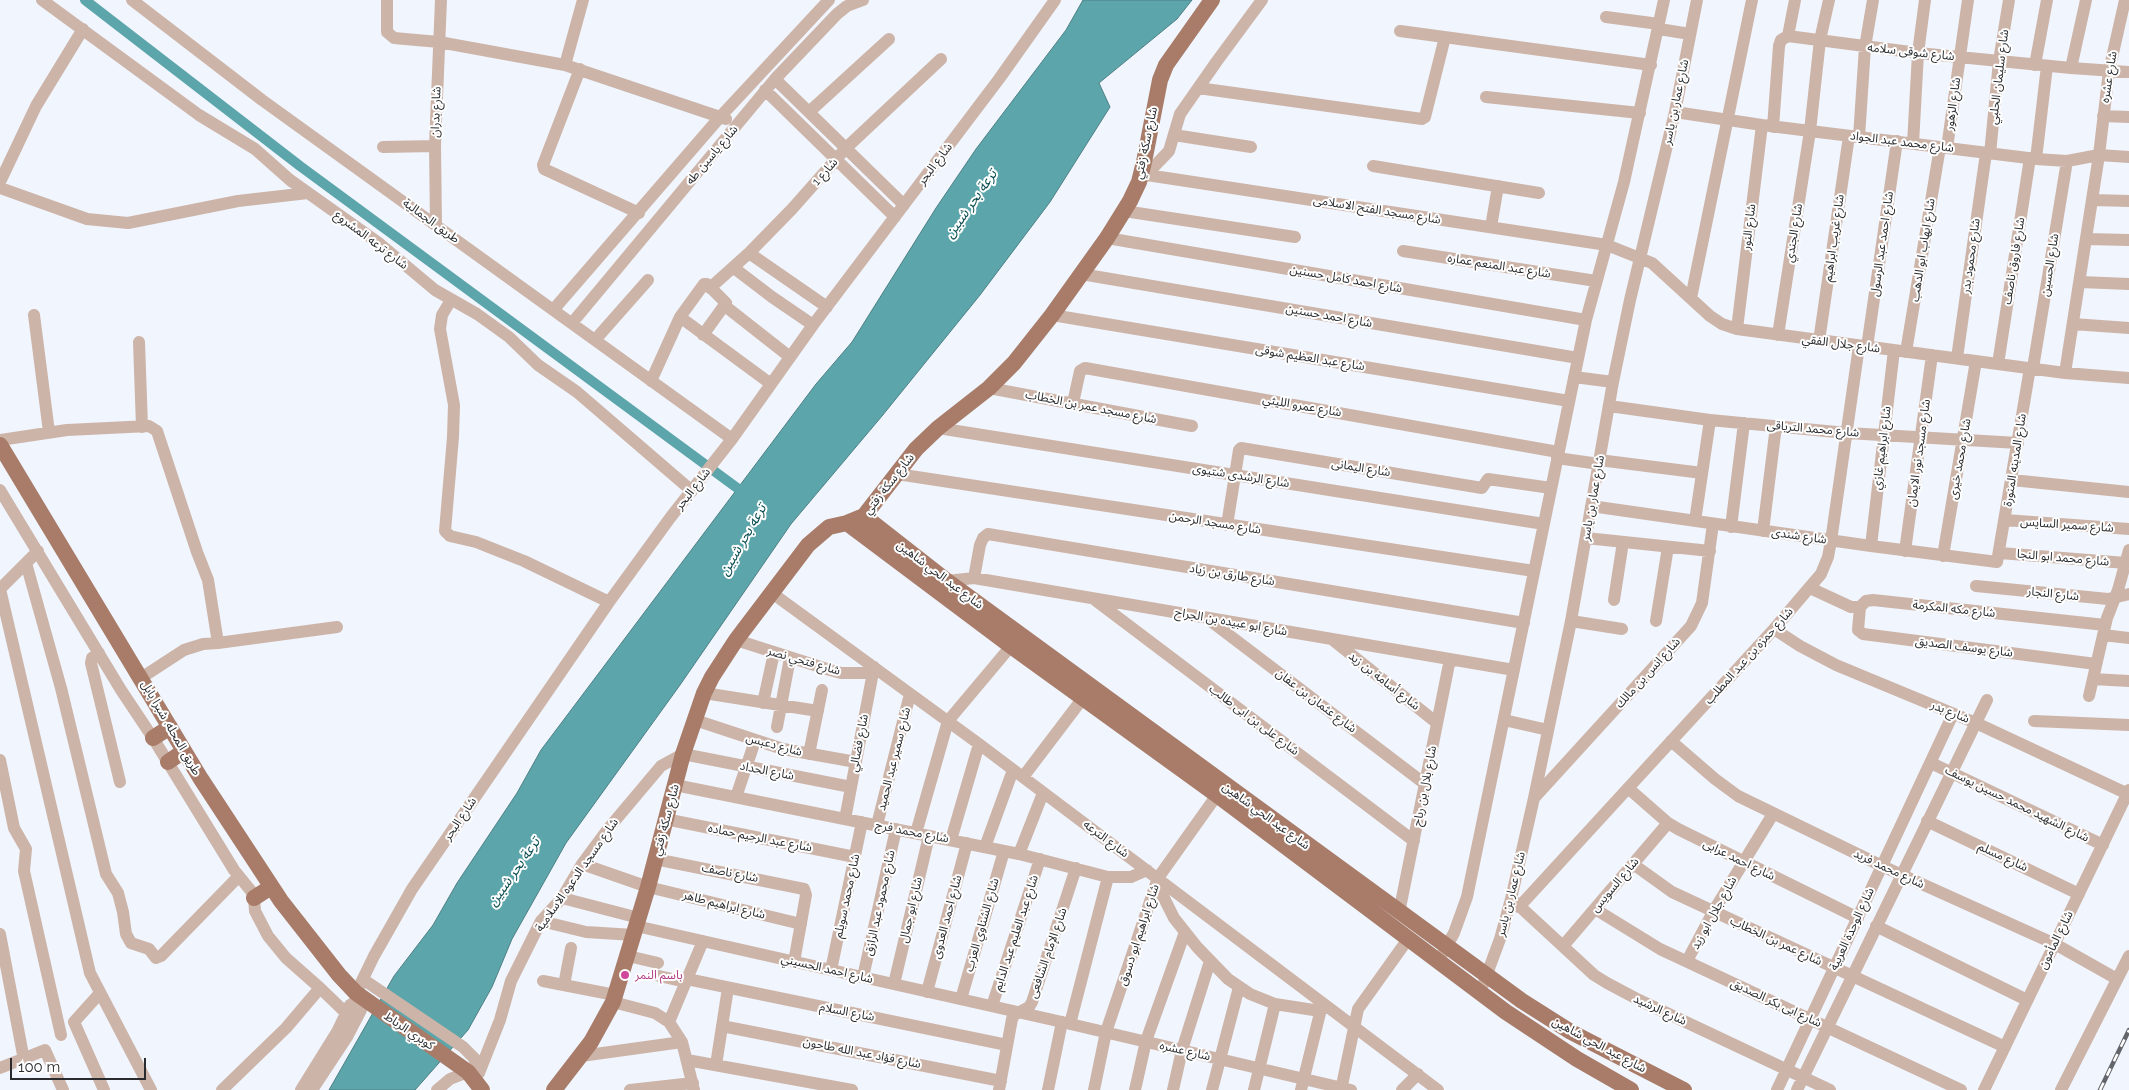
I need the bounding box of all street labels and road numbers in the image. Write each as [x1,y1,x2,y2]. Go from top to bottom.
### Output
street label: شارع سليمان الحلبي [1986,29,2012,125]
street label: شارع شوقى سلامه [1867,40,1955,64]
street label: شارع عشره [2098,50,2120,104]
street label: شارع عمار بن ياسر [1660,58,1692,146]
street label: شارع الزهور [1942,76,1964,132]
street label: شارع بدران [428,86,444,138]
street label: شارع سكة زفتي [1131,106,1161,180]
street label: شارع ياسين طه [683,122,741,188]
street label: شارع محمد عبد الجواد [1849,129,1955,155]
street label: شارع البحر [915,140,955,188]
street label: شارع 1 [809,155,841,189]
street label: شارع احمد عبد الرسول [1867,190,1897,298]
street label: شارع مسجد الفتح الاسلامى [1312,193,1442,227]
street label: شارع غريب ابراهيم [1821,193,1847,283]
street label: طريق الجمالية [400,196,462,246]
street label: شارع ايهاب ابو الدهب [1908,197,1938,303]
street label: شارع الجندي [1782,202,1806,264]
street label: شارع النور [1739,203,1759,251]
street label: شارع ترعه المشروع [331,208,411,272]
street label: شارع فاروق ناصف [2000,216,2028,306]
street label: شارع محمود بدر [1959,217,1983,295]
street label: شارع الحسين [2038,233,2062,297]
street label: شارع عبد المنعم عماره [1446,251,1552,281]
street label: شارع احمد كامل حسنين [1289,262,1403,296]
street label: شارع احمد حسنين [1285,301,1373,331]
street label: شارع جلال الفقي [1801,332,1881,356]
street label: شارع عبد العظيم شوقى [1254,342,1366,374]
street label: شارع مسجد عمر بن الخطاب [1024,387,1158,427]
street label: شارع عمرو الليثي [1261,392,1343,420]
street label: شارع مسجد نور الايمان [1904,398,1934,508]
street label: شارع ابراهيم غازي [1870,405,1894,491]
street label: شارع المدينه المنورة [2001,413,2029,507]
street label: شارع محمد خيرى [1946,417,1974,501]
street label: شارع محمد الترياقى [1766,418,1860,440]
street label: شارع سكة زفتي [861,451,917,517]
street label: شارع عمار بن ياسر [1578,454,1608,542]
street label: شارع اليمانى [1331,456,1391,480]
street label: شارع الرشدى شتيوى [1192,461,1290,491]
street label: شارع البحر [672,465,714,513]
street label: شارع مسجد الرحمن [1168,509,1262,537]
street label: شارع سمير السايس [2020,515,2114,535]
street label: شارع شندى [1771,525,1827,547]
street label: شارع عبد الحي شاهين [894,538,986,612]
street label: شارع محمد ابو النجا [2016,547,2110,569]
street label: شارع طارق بن زياد [1188,561,1276,589]
street label: شارع النجار [2026,584,2080,604]
street label: شارع مكه المكرمة [1912,597,1996,621]
street label: شارع ابو عبيده بن الجراح [1174,605,1288,639]
street label: شارع حمزه بن عبد المطلب [1702,605,1796,707]
street label: شارع يوسف الصديق [1914,634,2014,660]
street label: شارع انس بن مالك [1613,635,1683,711]
street label: شارع فتحي نصر [766,644,842,678]
street label: شارع أسامة بن زيد [1346,649,1422,713]
street label: شارع عثمان بن عفان [1273,666,1359,736]
street label: طريق المحله, شبرا بابل [138,678,204,778]
street label: شارع على بن ابى طالب [1206,681,1302,759]
street label: شارع بدر [1929,698,1971,726]
street label: شارع سمير عبد الحميد [874,706,914,812]
street label: شارع فضالي [846,713,872,773]
street label: شارع دعبس [744,731,804,759]
street label: شارع بلال بن رباح [1410,745,1440,827]
street label: شارع الحداد [739,759,795,783]
street label: شارع الشهيد محمد حسين يوسف [1943,763,2091,845]
street label: شارع عبد الحي شاهين [1219,779,1313,853]
street label: شارع سكة زفتي [650,783,682,857]
street label: شارع البحر [440,795,480,843]
street label: شارع مسجد الدعوه الاسلامية [532,816,622,934]
street label: شارع الترعه [1080,817,1132,861]
street label: شارع محمد فرج [874,818,950,846]
street label: شارع عبد الرحيم حماده [707,821,813,855]
street label: شارع احمد عرابى [1701,836,1777,884]
street label: شارع مسلم [1976,839,2030,875]
street label: شارع محمد فريد [1851,846,1927,892]
street label: شارع محمود عبد الرازق [862,849,898,957]
street label: شارع عمار بن ياسر [1494,850,1528,938]
street label: شارع محمد سويلم [831,853,863,939]
street label: شارع السويس [1588,855,1642,915]
street label: شارع ناصف [701,860,759,886]
street label: شارع عبد العليم عبد الدايم [990,873,1042,993]
street label: شارع احمد العدوى [929,874,965,960]
street label: شارع جلال ابو زيد [1688,874,1740,952]
street label: شارع ابو جمال [896,876,926,944]
street label: شارع الشناوي العزب [962,877,1002,973]
street label: شارع ابراهيم ابو دسوق [1116,882,1162,988]
street label: شارع الوحدة العربية [1827,885,1877,973]
street label: شارع ابراهيم طاهر [681,888,767,922]
street label: شارع الإمام الشافعى [1026,906,1070,1000]
street label: شارع المأمون [2036,909,2076,971]
street label: شارع عمر بن الخطاب [1728,913,1824,969]
street label: شارع احمد الحسيني [780,951,874,987]
street label: شارع ابى بكر الصديق [1728,976,1824,1030]
street label: شارع الرشيد [1631,991,1689,1029]
street label: شارع السلام [818,1000,876,1024]
street label: كوبري الرباط [381,1009,437,1053]
street label: شارع عبد الحي شاهين [1549,1014,1649,1076]
street label: شارع فؤاد عبد الله طاحون [802,1035,922,1071]
street label: شارع عشره [1158,1038,1212,1064]

